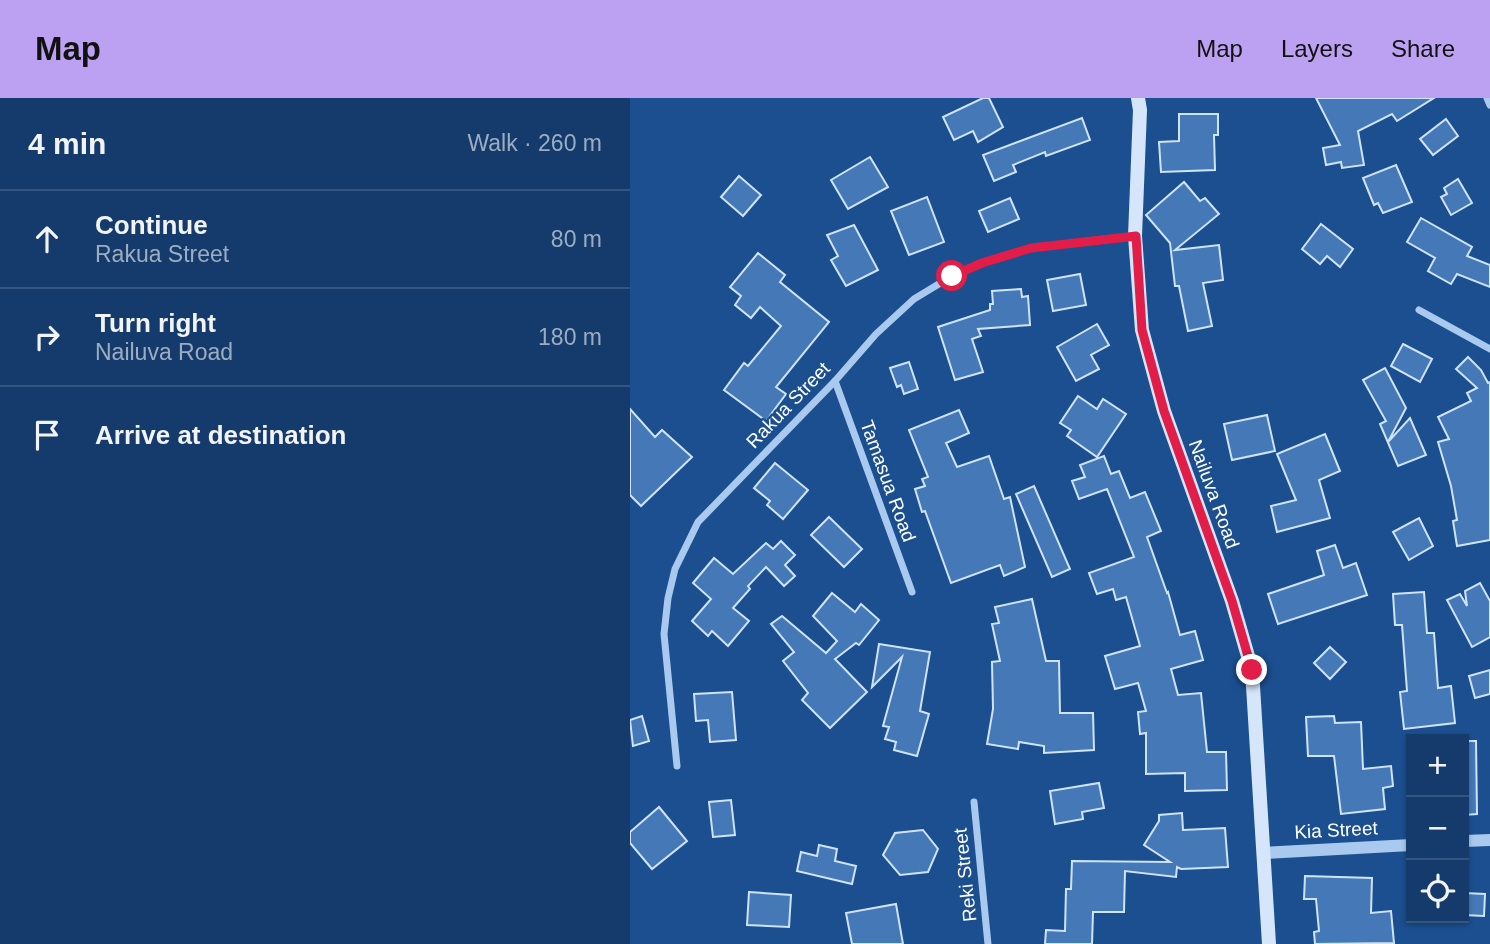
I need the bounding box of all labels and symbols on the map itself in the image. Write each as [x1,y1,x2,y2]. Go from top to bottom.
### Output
route start [936,260,967,291]
street label: Rakua Street [742,357,835,452]
street label: Tamasua Road [856,417,920,545]
street label: Nailuva Road [1185,437,1243,551]
route end [1236,654,1267,685]
street label: Kia Street [1294,817,1379,843]
street label: Reki Street [950,826,980,923]

